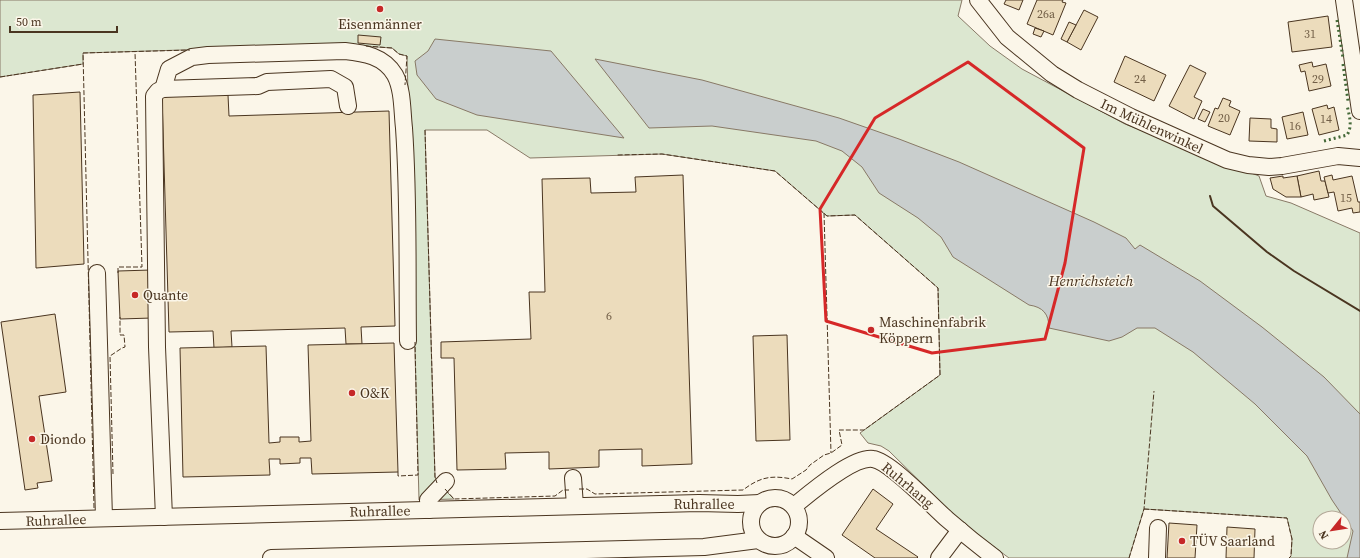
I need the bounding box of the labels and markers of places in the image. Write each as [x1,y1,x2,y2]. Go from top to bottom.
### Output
marker: Eisenmänner [375,4,385,14]
place label: Eisenmänner [338,14,422,34]
place label: Quante [143,285,188,305]
marker: Quante [130,290,140,300]
place label: Maschinenfabrik Köppern [879,312,986,348]
marker: Maschinenfabrik Köppern [866,325,876,335]
place label: O&K [360,383,390,403]
marker: O&K [347,388,357,398]
place label: Diondo [40,429,86,449]
marker: Diondo [27,434,37,444]
place label: TÜV Saarland [1190,531,1275,551]
marker: TÜV Saarland [1177,536,1187,546]

